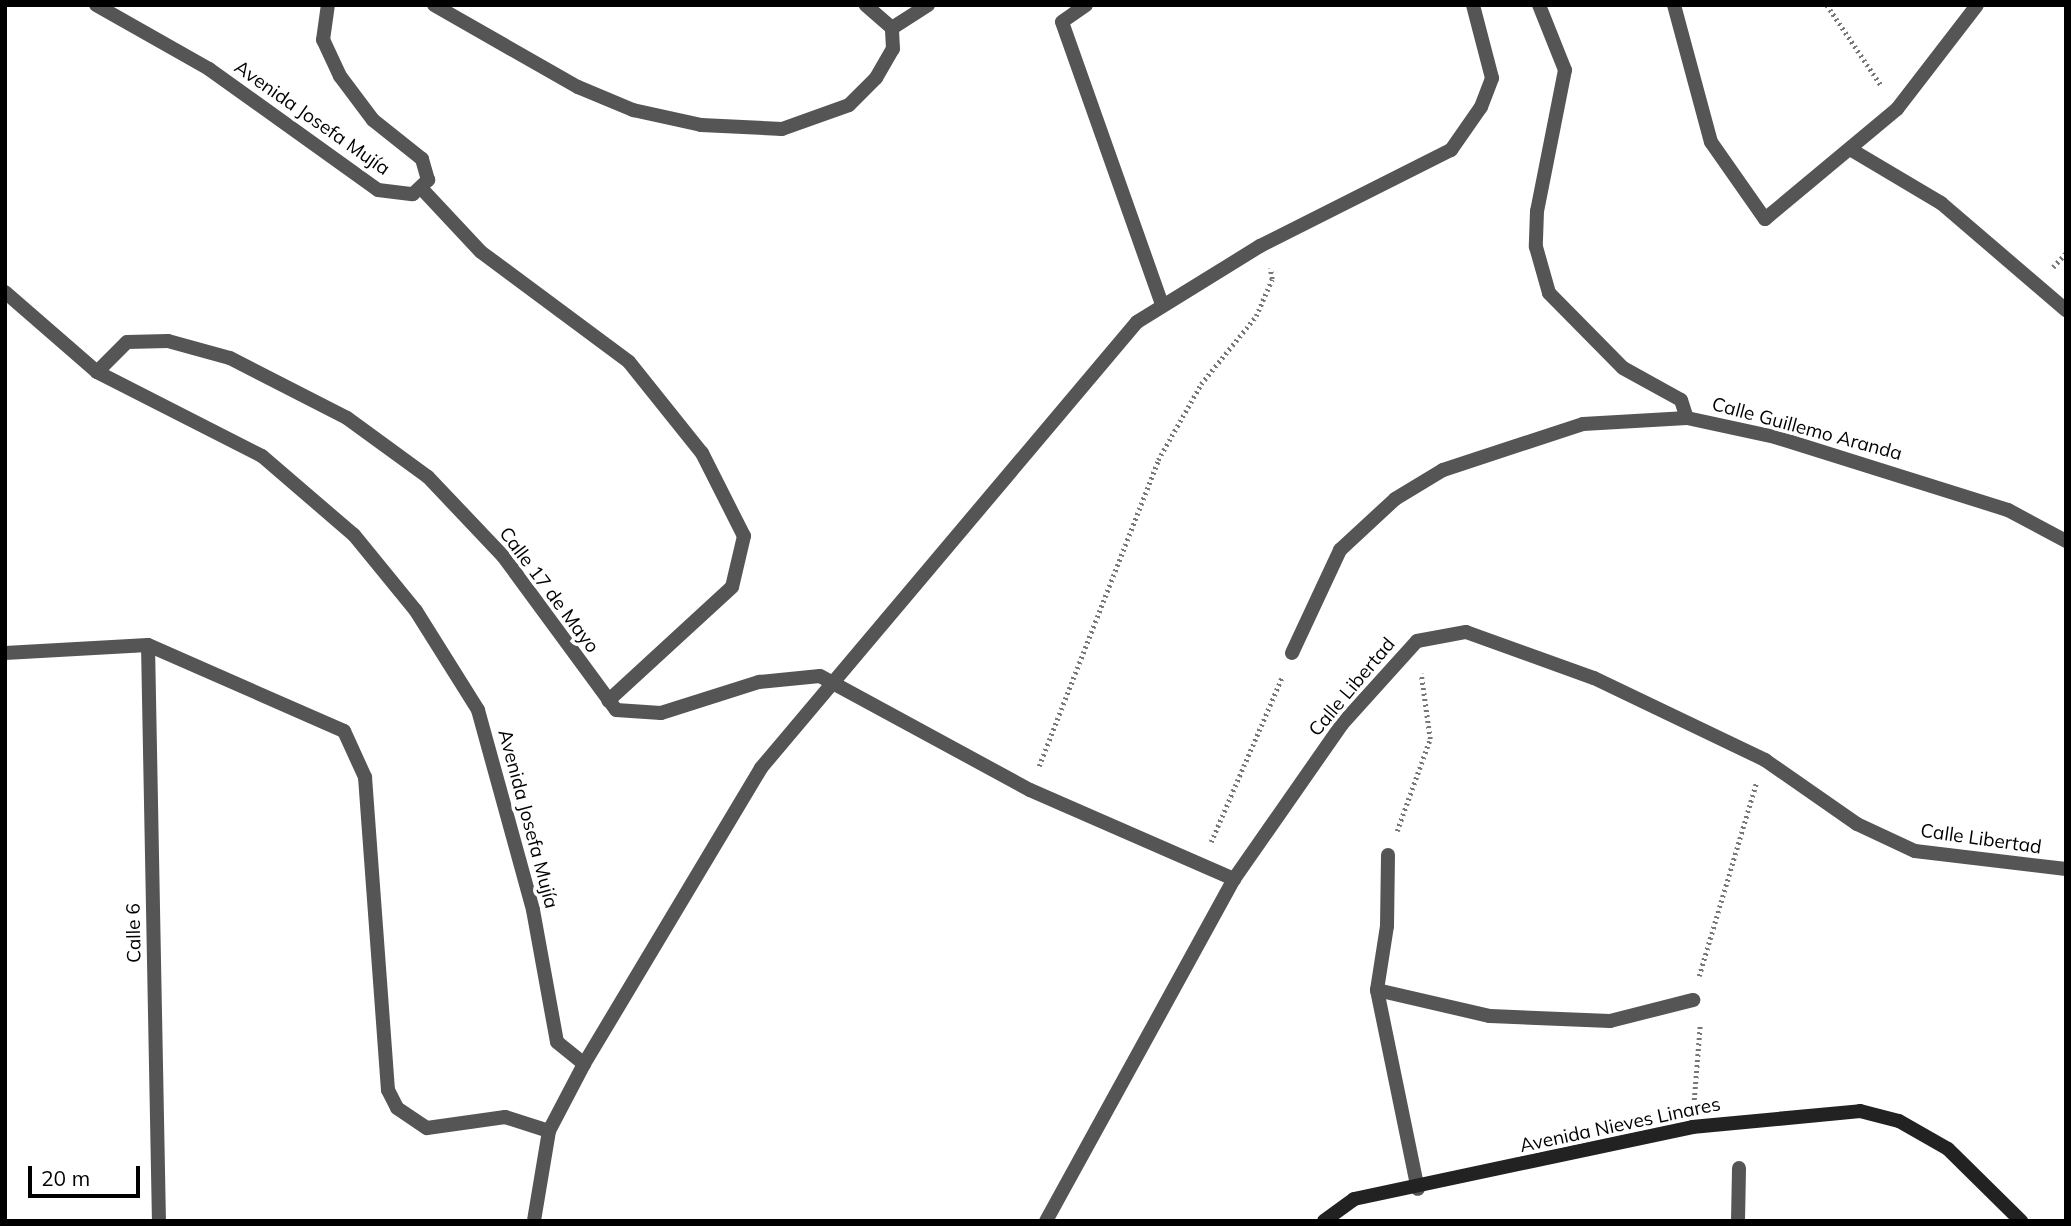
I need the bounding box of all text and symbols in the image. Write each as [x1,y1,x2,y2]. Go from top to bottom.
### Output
street label: Avenida Josefa Mujía [230,56,394,180]
street label: Calle Guillemo Aranda [1710,393,1904,465]
street label: Calle 17 de Mayo [494,523,604,657]
street label: Calle Libertad [1304,633,1400,741]
street label: Avenida Josefa Mujía [493,727,563,911]
street label: Calle Libertad [1919,819,2043,859]
street label: Calle 6 [122,903,146,963]
street label: Avenida Nieves Linares [1518,1093,1722,1157]
scale bar [32,1152,144,1196]
text: 20 m [41,1165,90,1191]

